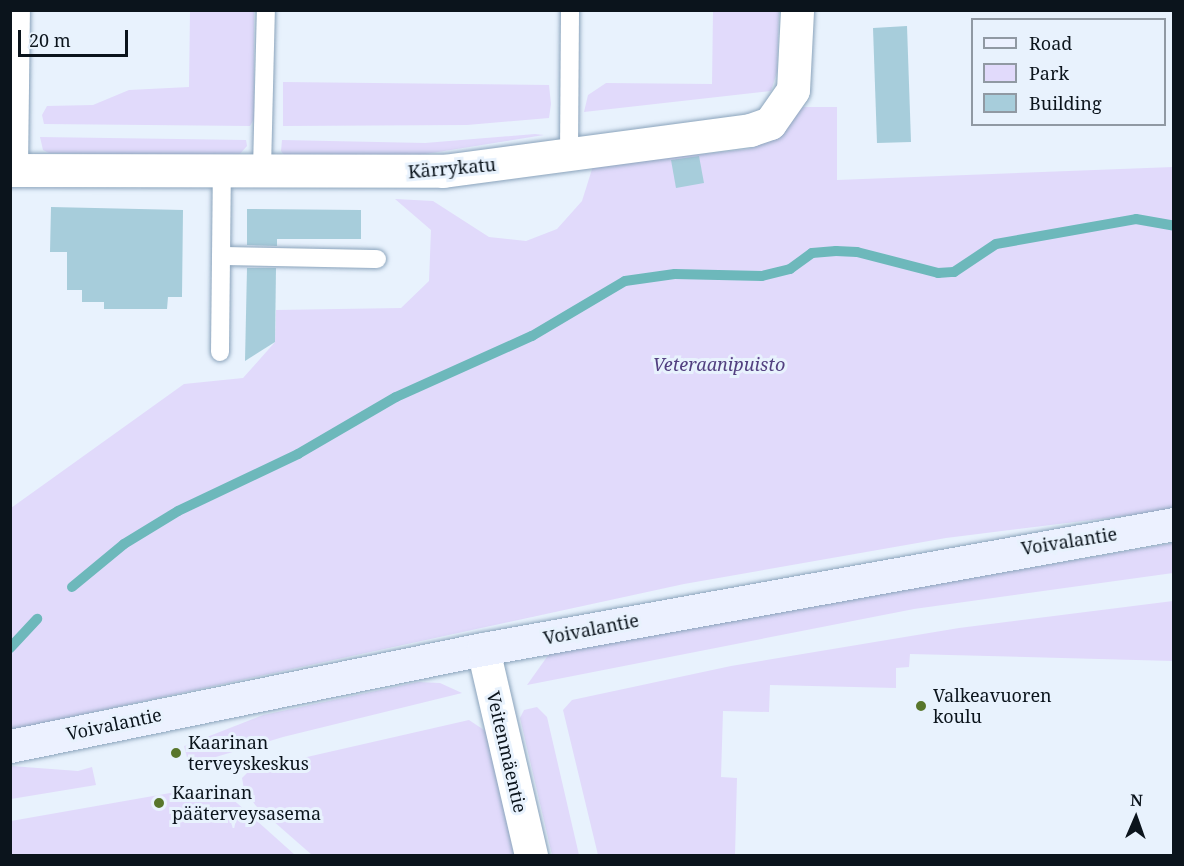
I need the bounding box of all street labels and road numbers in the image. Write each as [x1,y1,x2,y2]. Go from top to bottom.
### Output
street label: Kärrykatu [407,153,497,183]
street label: Voivalantie [1019,523,1119,559]
street label: Voivalantie [541,609,641,649]
street label: Veitenmäentie [483,689,531,815]
street label: Voivalantie [64,703,164,745]

